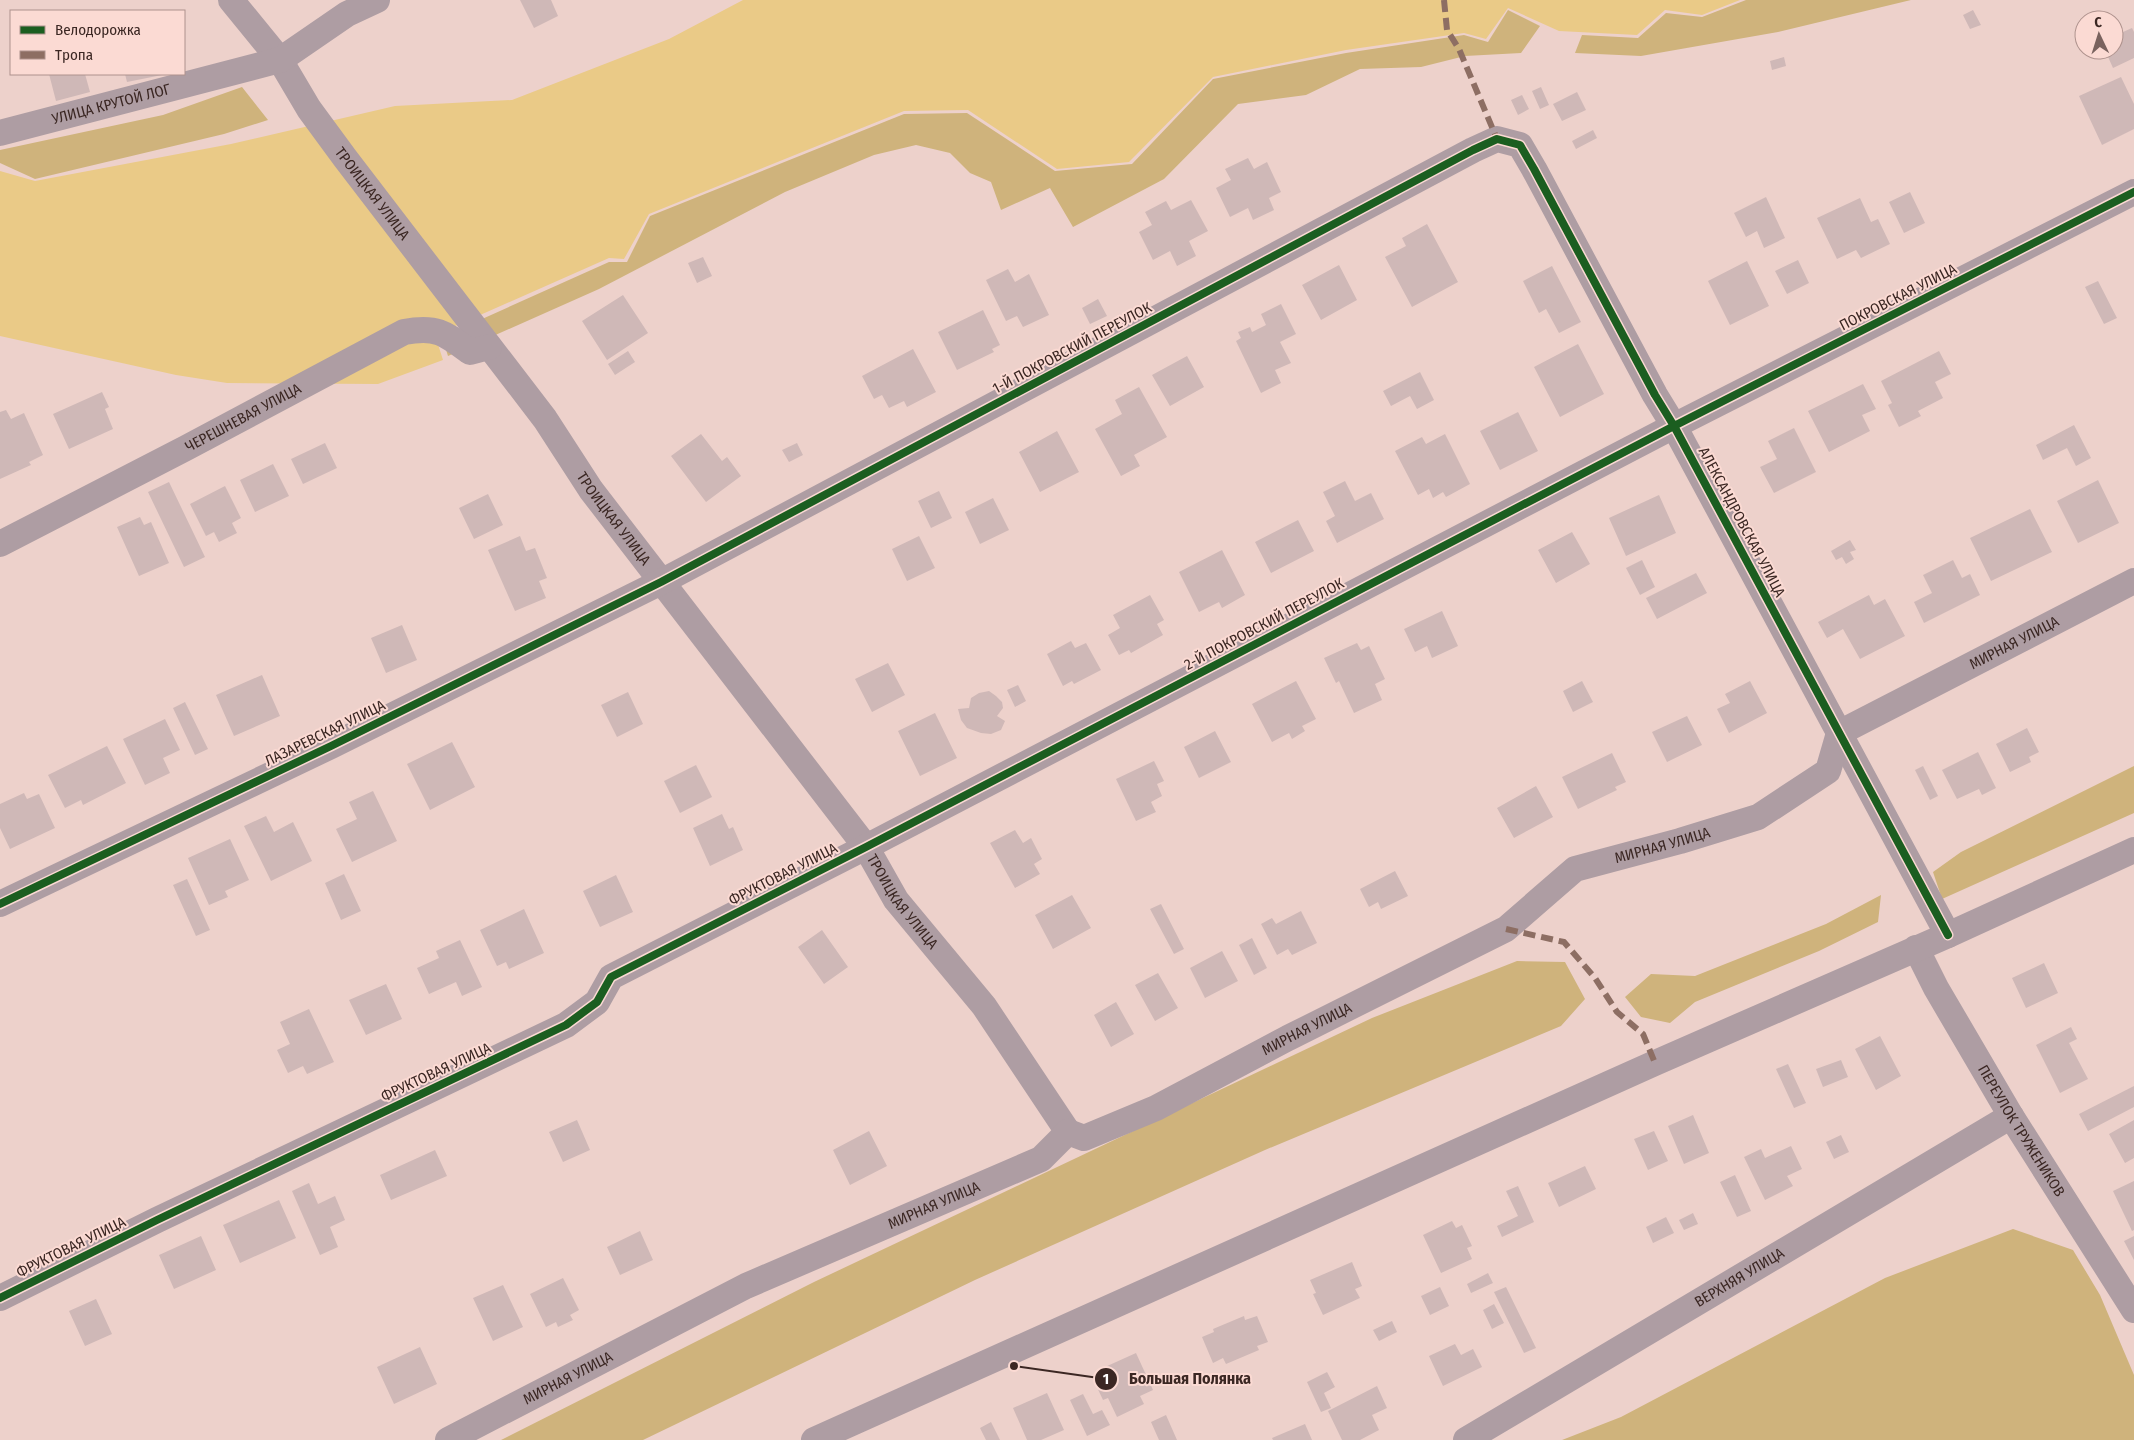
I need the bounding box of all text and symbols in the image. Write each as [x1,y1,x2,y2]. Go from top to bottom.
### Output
legend [10,10,185,75]
north arrow [2074,10,2124,60]
text: С [2094,14,2103,31]
text: Велодорожка [55,21,141,39]
text: Тропа [55,46,93,64]
street label: УЛИЦА КРУТОЙ ЛОГ [49,80,173,128]
street label: ТРОИЦКАЯ УЛИЦА [331,144,413,244]
street label: ПОКРОВСКАЯ УЛИЦА [1836,260,1960,334]
street label: 1-Й ПОКРОВСКИЙ ПЕРЕУЛОК [989,298,1155,398]
street label: ЧЕРЕШНЕВАЯ УЛИЦА [182,379,304,456]
street label: АЛЕКСАНДРОВСКАЯ УЛИЦА [1695,444,1789,600]
street label: ТРОИЦКАЯ УЛИЦА [573,469,655,569]
street label: 2-Й ПОКРОВСКИЙ ПЕРЕУЛОК [1181,574,1347,674]
street label: МИРНАЯ УЛИЦА [1966,612,2062,673]
street label: ЛАЗАРЕВСКАЯ УЛИЦА [262,696,388,770]
street label: МИРНАЯ УЛИЦА [1613,823,1712,867]
street label: ФРУКТОВАЯ УЛИЦА [726,839,840,909]
street label: ТРОИЦКАЯ УЛИЦА [863,851,942,953]
street label: МИРНАЯ УЛИЦА [1259,999,1355,1059]
street label: ФРУКТОВАЯ УЛИЦА [378,1039,494,1105]
street label: ПЕРЕУЛОК ТРУЖЕНИКОВ [1974,1062,2069,1200]
street label: МИРНАЯ УЛИЦА [885,1177,983,1233]
street label: ФРУКТОВАЯ УЛИЦА [13,1213,129,1281]
street label: ВЕРХНЯЯ УЛИЦА [1691,1244,1787,1311]
street label: МИРНАЯ УЛИЦА [520,1347,616,1409]
callout: Большая Полянка [1094,1363,1261,1394]
text: Большая Полянка [1129,1369,1251,1388]
text: 1 [1103,1370,1109,1388]

